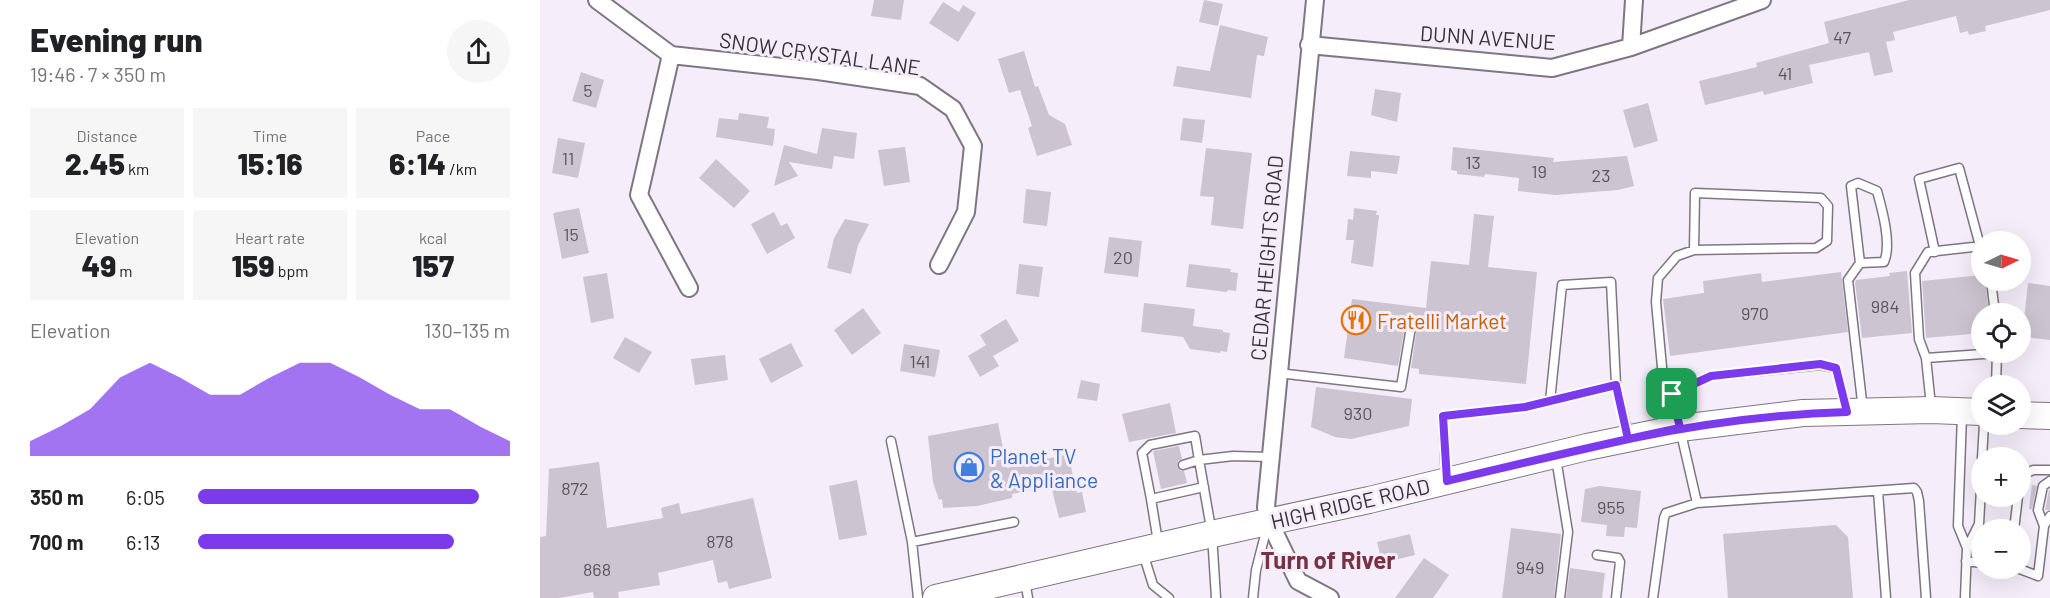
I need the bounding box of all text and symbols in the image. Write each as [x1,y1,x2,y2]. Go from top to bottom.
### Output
text: Evening run [30,19,203,59]
button: share [447,20,510,83]
street label: DUNN AVENUE [1419,20,1557,54]
house number: 47 [1833,26,1851,48]
street label: SNOW CRYSTAL LANE [718,27,922,79]
text: 19:46 · 7 × 350 m [30,62,166,86]
house number: 41 [1778,62,1792,84]
house number: 5 [583,79,593,101]
text: Distance [77,126,137,145]
text: Time [253,126,287,145]
text: Pace [416,126,450,145]
text: 2.45 [65,145,125,181]
text: 15:16 [237,145,303,181]
text: 6:14 [389,145,446,181]
house number: 11 [562,147,574,169]
house number: 13 [1465,151,1481,173]
street label: CEDAR HEIGHTS ROAD [1245,154,1287,362]
text: km [125,159,149,178]
text: /km [446,159,477,178]
house number: 19 [1531,160,1547,182]
house number: 23 [1592,164,1610,186]
house number: 15 [563,223,579,245]
text: Elevation [75,228,139,247]
text: Heart rate [235,228,305,247]
text: kcal [419,228,447,247]
north arrow [1971,231,2031,291]
map controls [1971,231,2031,579]
house number: 20 [1113,246,1133,268]
text: 49 [81,247,116,283]
text: 159 [231,247,275,283]
text: 157 [412,247,454,283]
text: m [116,261,133,280]
text: bpm [275,261,309,280]
house number: 984 [1871,295,1899,317]
house number: 970 [1741,302,1769,324]
button: locate [1971,303,2031,363]
restaurant icon: Fratelli Market [1340,304,1372,336]
place label: Fratelli Market [1377,308,1507,333]
text: Elevation [30,318,111,342]
text: 130–135 m [424,318,510,342]
house number: 141 [910,350,930,372]
pin [1646,368,1697,419]
button: layers [1971,375,2031,435]
icon: arrive [1655,377,1688,410]
house number: 930 [1344,402,1372,424]
place label: Planet TV & Appliance [990,443,1098,492]
button: + [1971,447,2031,507]
shop icon: Planet TV & Appliance [953,451,985,483]
street label: HIGH RIDGE ROAD [1268,473,1432,533]
house number: 872 [561,477,589,499]
text: 350 m [30,485,84,509]
text: 6:05 [126,485,165,509]
house number: 955 [1597,496,1625,518]
button: − [1971,519,2031,579]
text: 700 m [30,530,83,554]
text: 6:13 [126,530,160,554]
house number: 878 [706,530,734,552]
district label: Turn of River [1260,545,1396,574]
house number: 949 [1516,556,1544,578]
house number: 868 [583,558,611,580]

